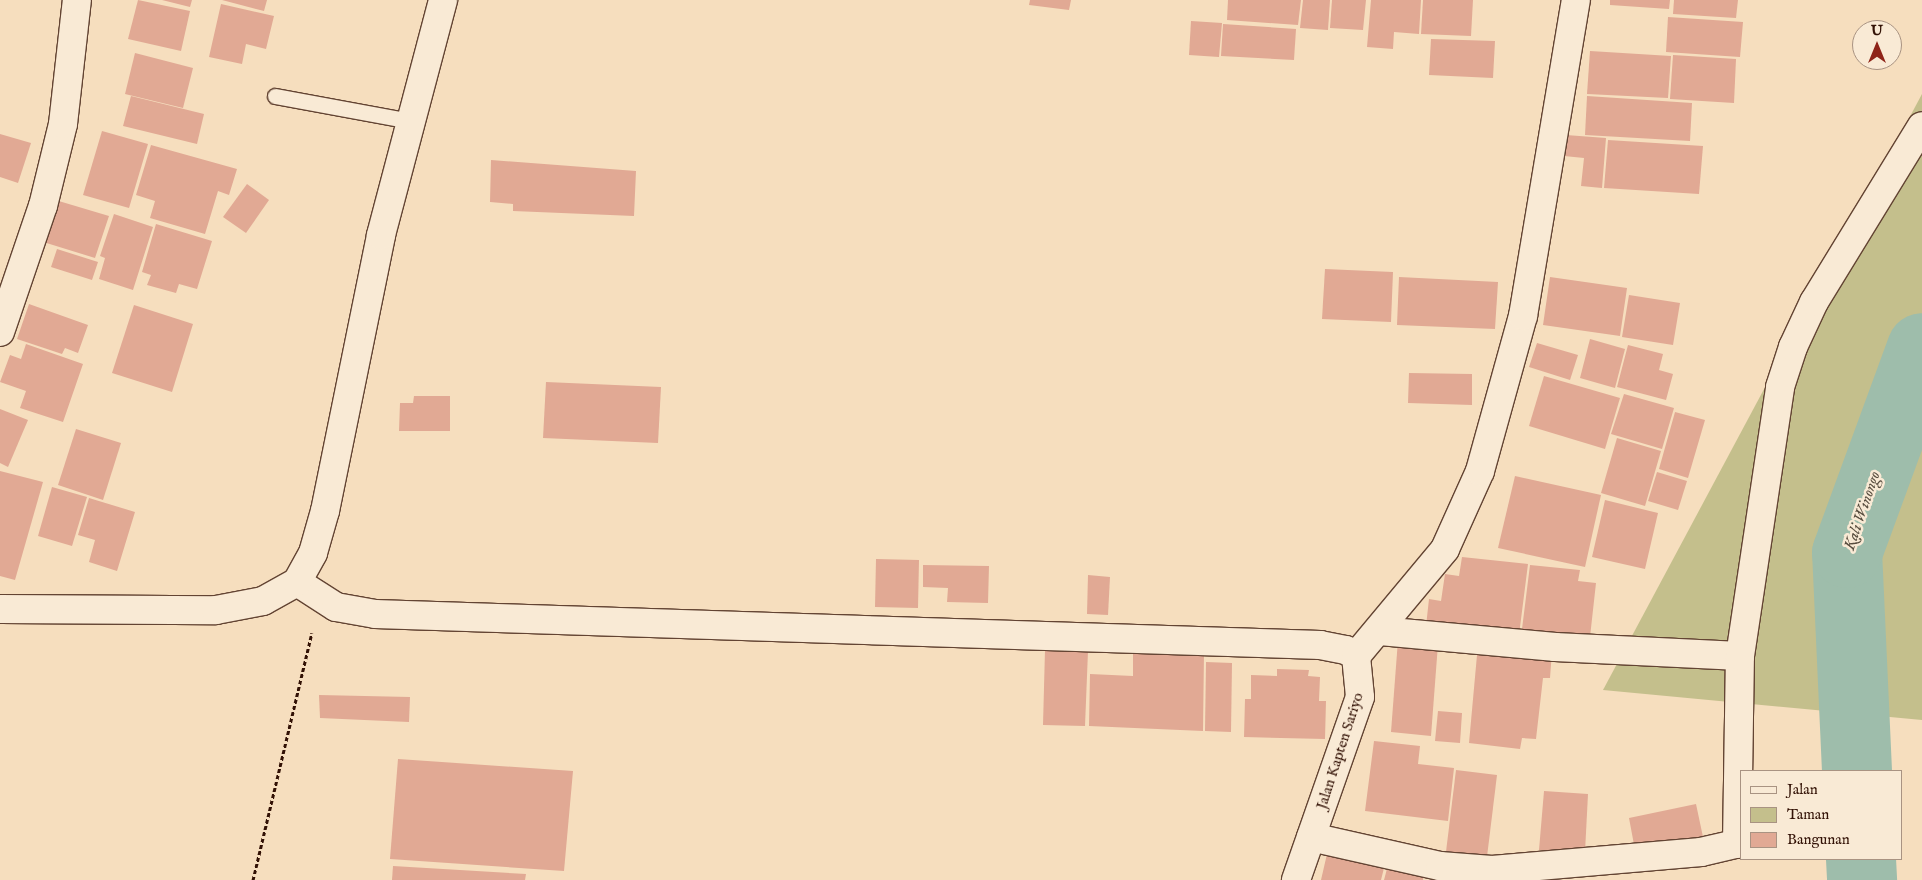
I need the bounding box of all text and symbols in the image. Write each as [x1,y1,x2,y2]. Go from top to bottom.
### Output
north arrow [1852,20,1902,70]
text: U [1871,22,1883,40]
water label: Kali Winongo [1841,469,1885,553]
street label: Jalan Kapten Sariyo [1313,690,1367,812]
legend [1740,770,1902,860]
text: Jalan [1787,780,1818,799]
text: Taman [1787,805,1829,824]
text: Bangunan [1787,830,1850,849]

